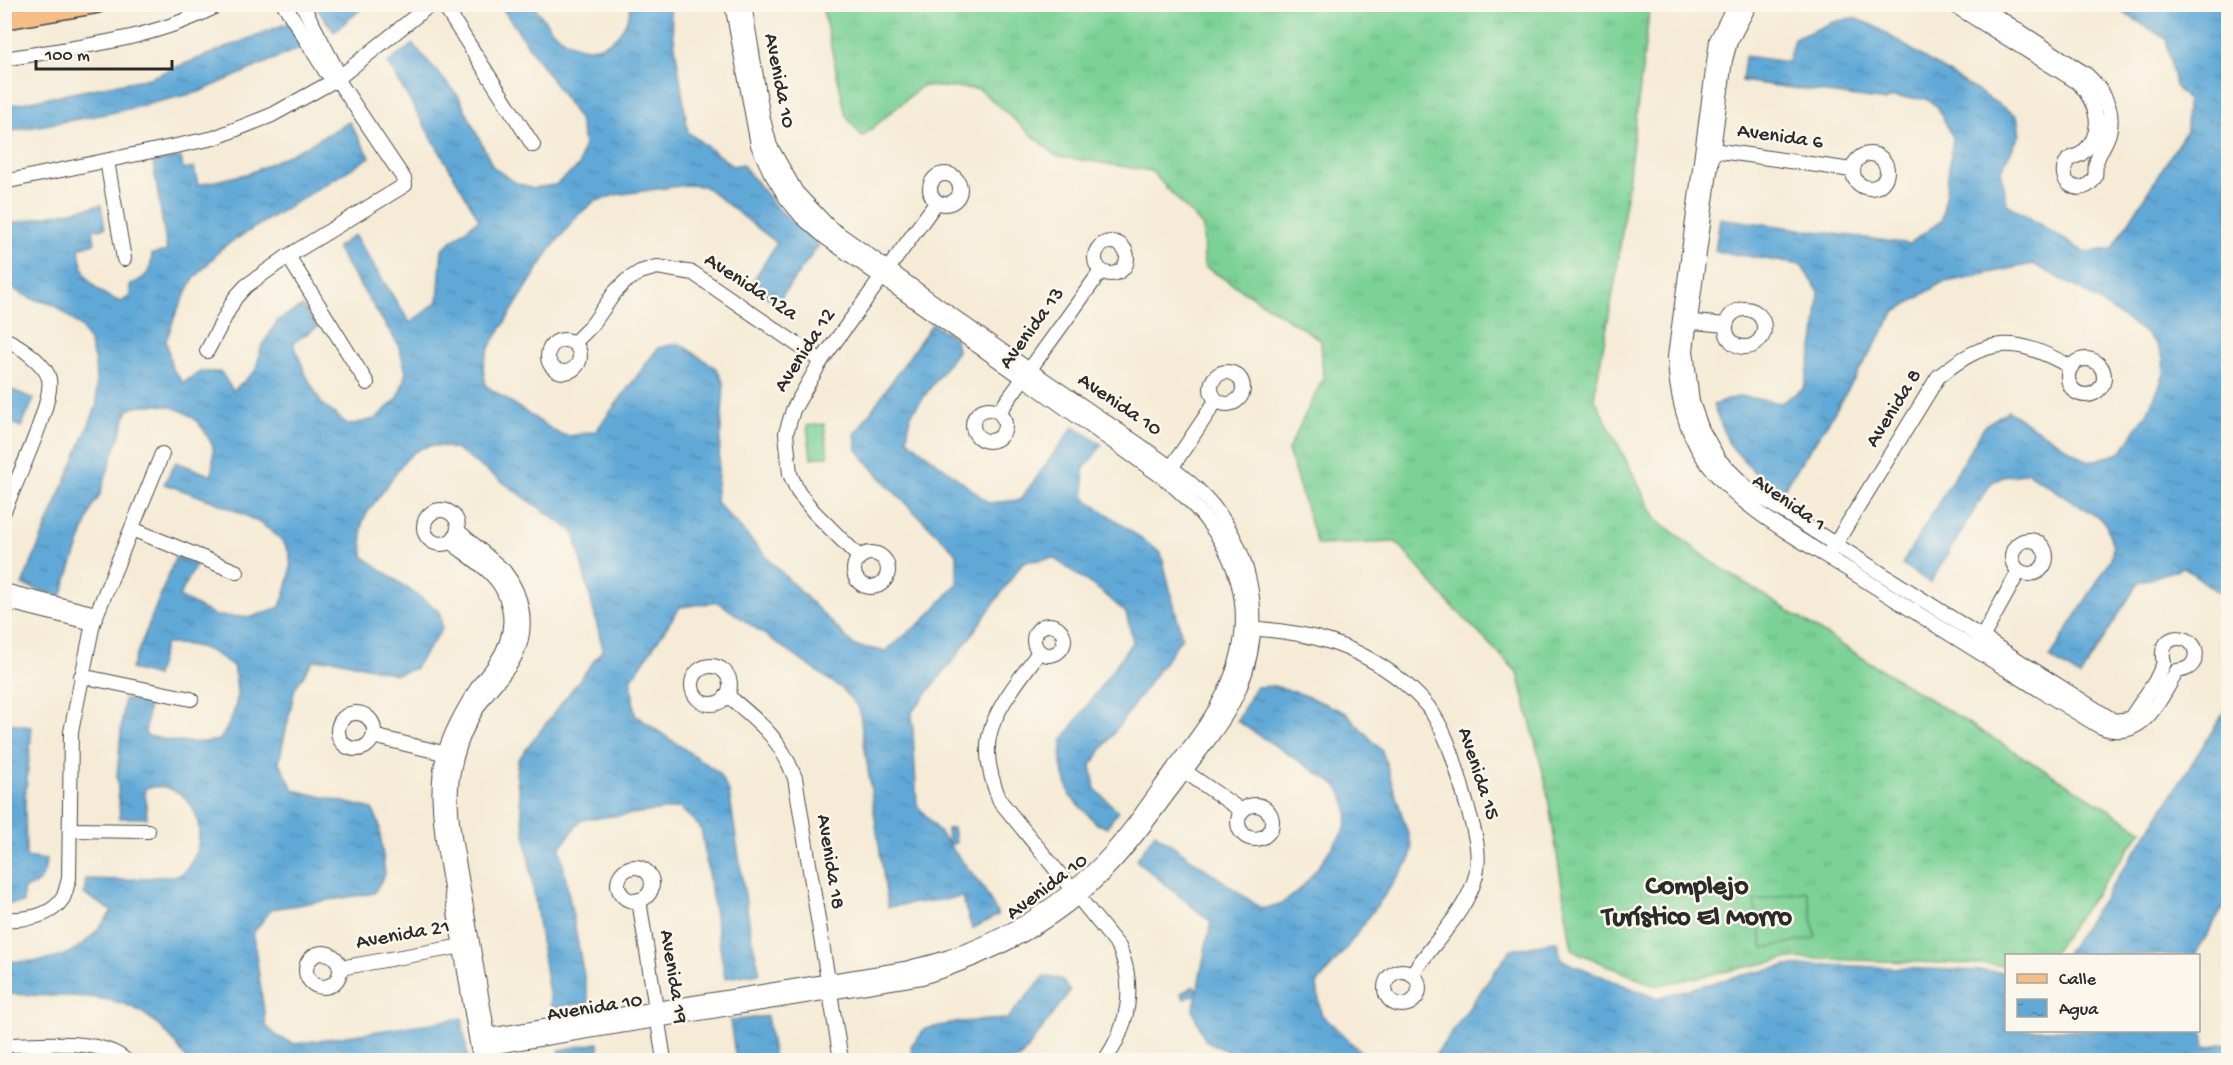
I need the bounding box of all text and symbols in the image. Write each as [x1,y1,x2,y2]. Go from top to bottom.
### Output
street label: Avenida 10 [757,31,799,131]
scale bar [36,33,172,71]
text: 100 m [44,46,90,67]
street label: Avenida 6 [1735,120,1825,156]
street label: Avenida 12a [699,249,803,328]
street label: Avenida 13 [995,283,1071,375]
street label: Avenida 12 [770,304,842,398]
street label: Avenida 8 [1861,365,1929,453]
street label: Avenida 10 [1072,369,1166,443]
street label: Avenida 1 [1746,470,1830,538]
street label: Avenida 15 [1450,725,1504,823]
street label: Avenida 18 [809,813,849,911]
street label: Avenida 10 [1002,849,1094,927]
district label: Complejo Turístico El Morro [1600,872,1792,935]
street label: Avenida 21 [354,915,452,957]
street label: Avenida 19 [652,928,692,1026]
legend [2005,954,2200,1032]
text: Calle [2059,970,2097,991]
street label: Avenida 10 [545,989,645,1029]
text: Agua [2059,1000,2099,1021]

